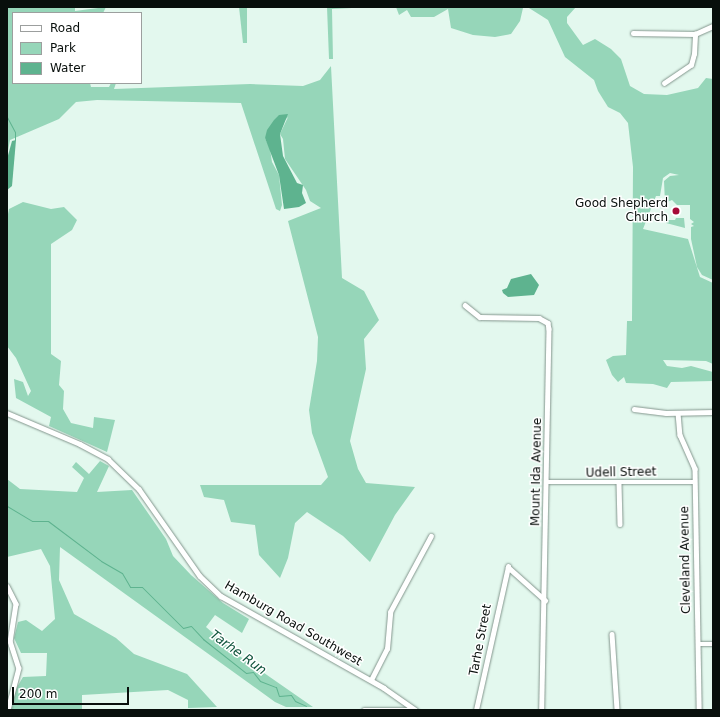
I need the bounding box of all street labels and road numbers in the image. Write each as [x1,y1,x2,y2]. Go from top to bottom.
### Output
street label: Mount Ida Avenue [529,418,545,526]
street label: Udell Street [586,465,656,481]
street label: Cleveland Avenue [678,506,694,614]
street label: Hamburg Road Southwest [222,579,364,669]
street label: Tarhe Street [467,603,495,677]

